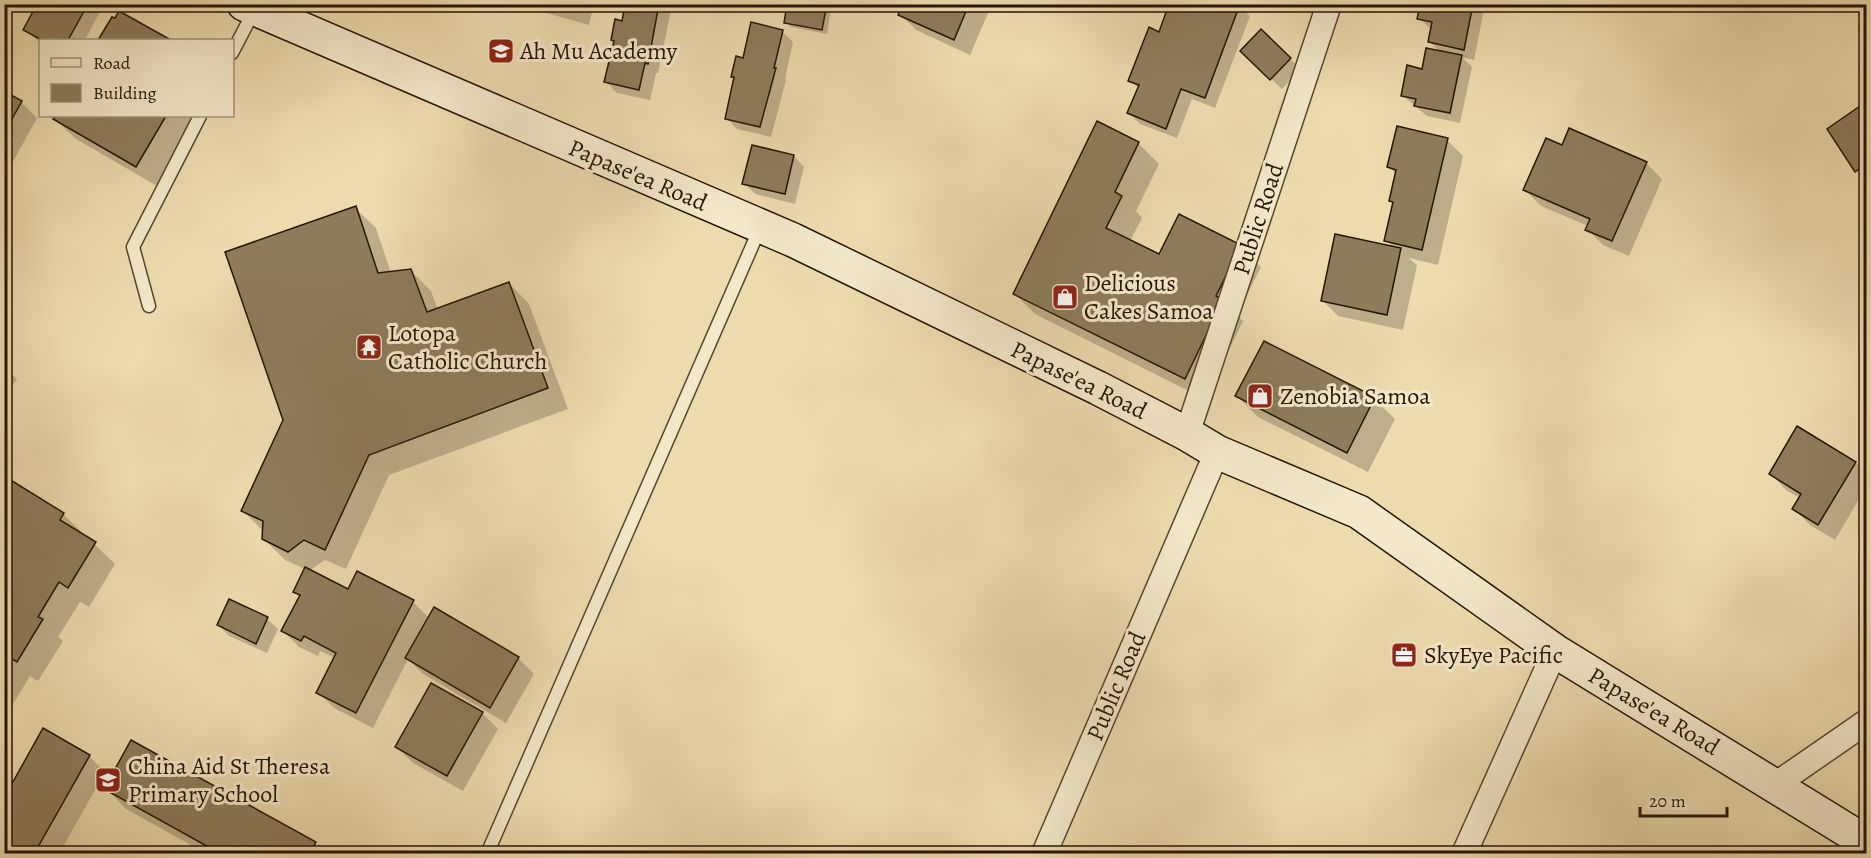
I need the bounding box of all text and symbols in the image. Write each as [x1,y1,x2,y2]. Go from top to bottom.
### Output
place label: Ah Mu Academy [519,35,678,67]
school or university icon: Ah Mu Academy [486,36,516,66]
legend [39,39,234,117]
text: Road [93,51,131,75]
text: Building [93,81,157,105]
street label: Papase'ea Road [564,131,712,219]
street label: Public Road [1225,159,1291,279]
place label: Delicious Cakes Samoa [1084,267,1214,327]
shop icon: Delicious Cakes Samoa [1050,282,1080,312]
place label: Lotopa Catholic Church [388,317,547,377]
temple icon: Lotopa Catholic Church [354,332,384,362]
street label: Papase'ea Road [1006,333,1153,427]
place label: Zenobia Samoa [1280,380,1431,412]
shop icon: Zenobia Samoa [1245,381,1275,411]
street label: Public Road [1079,626,1153,746]
place label: SkyEye Pacific [1424,639,1563,671]
office icon: SkyEye Pacific [1389,640,1419,670]
street label: Papase'ea Road [1582,659,1726,763]
place label: China Aid St Theresa Primary School [128,750,331,810]
school or university icon: China Aid St Theresa Primary School [93,765,123,795]
scale bar [1640,780,1727,818]
text: 20 m [1649,789,1686,813]

